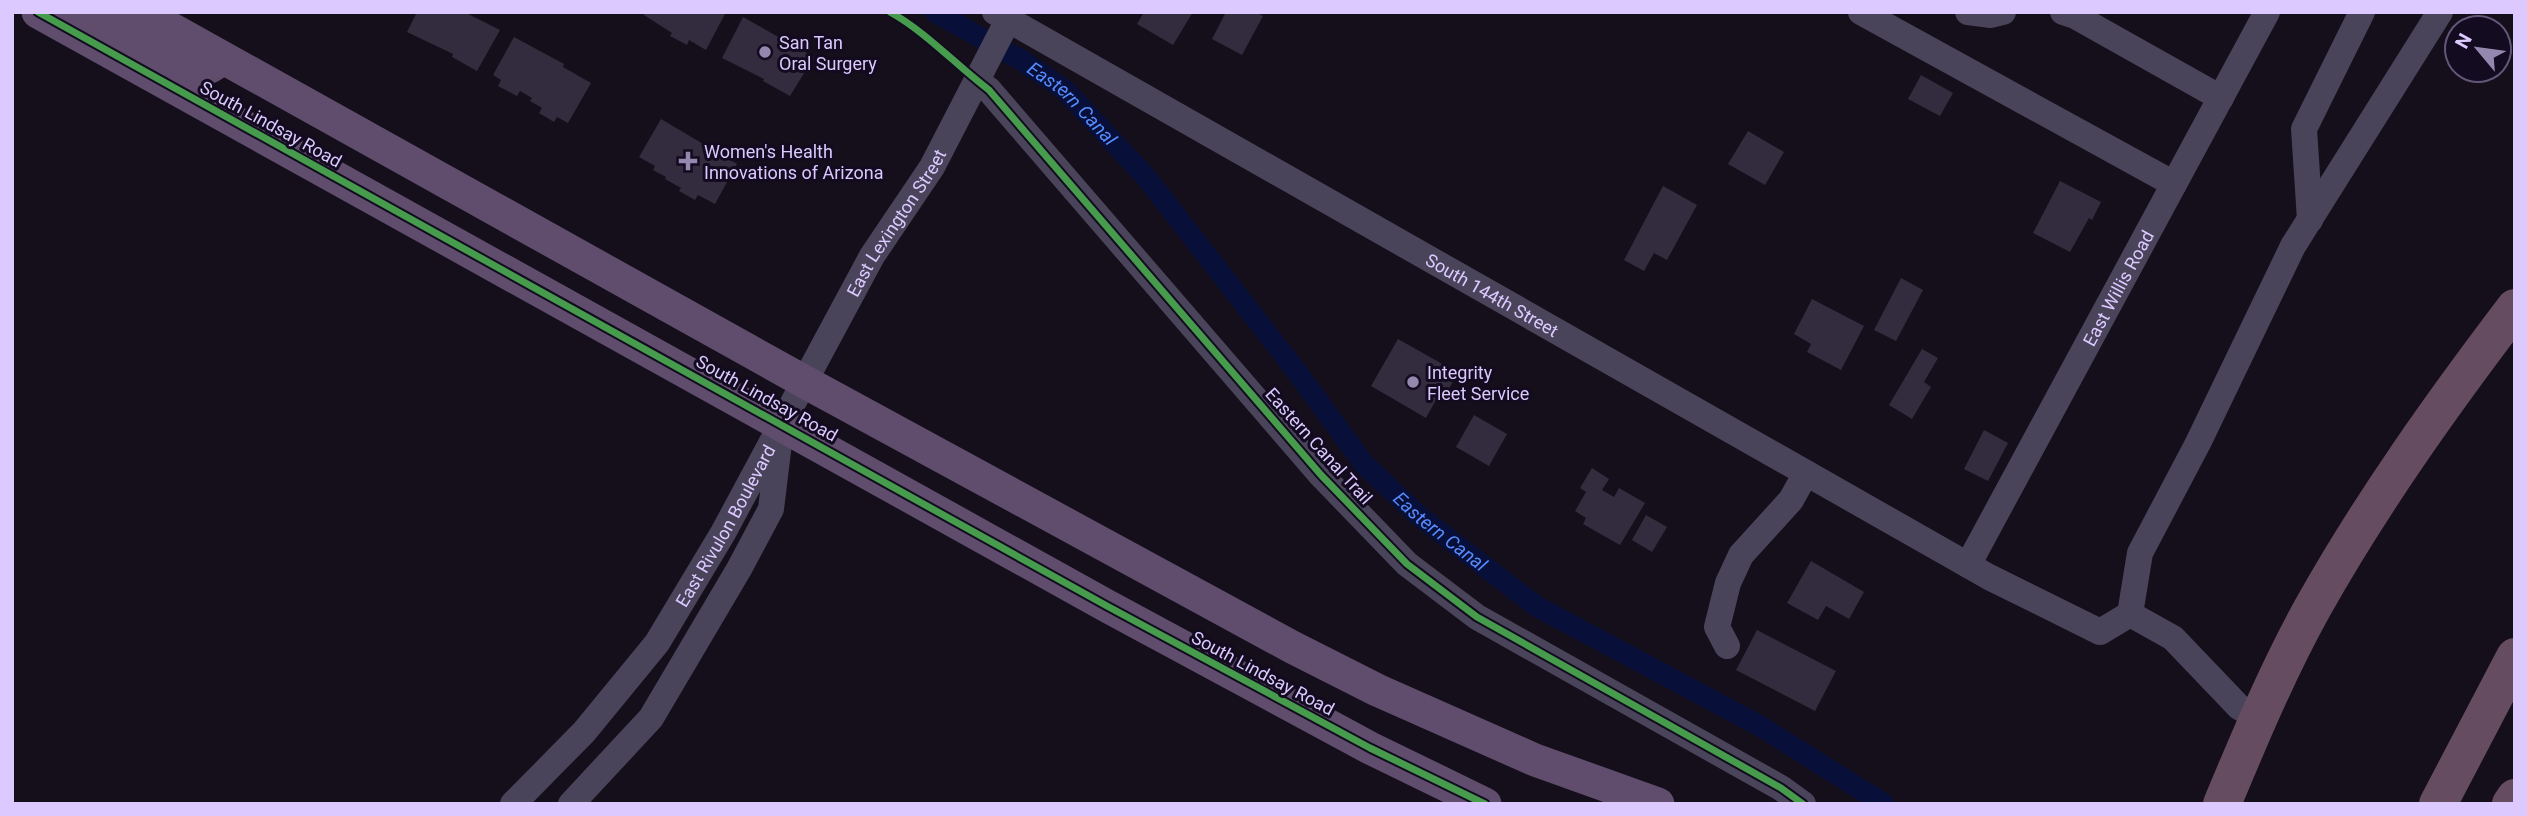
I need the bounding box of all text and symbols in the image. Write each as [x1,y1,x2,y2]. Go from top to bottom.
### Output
north arrow [2443,14,2513,84]
text: N [2450,30,2477,52]
place label: San Tan Oral Surgery [779,32,877,74]
marker: San Tan Oral Surgery [757,44,773,60]
water label: Eastern Canal [1023,57,1122,150]
street label: South Lindsay Road [197,76,345,172]
place label: Women's Health Innovations of Arizona [704,141,884,183]
street label: East Lexington Street [842,145,950,300]
marker: Women's Health Innovations of Arizona [678,151,698,171]
street label: East Willis Road [2078,226,2158,349]
street label: South 144th Street [1422,249,1562,341]
street label: South Lindsay Road [693,350,841,446]
place label: Integrity Fleet Service [1427,362,1529,404]
marker: Integrity Fleet Service [1405,374,1421,390]
street label: Eastern Canal Trail [1261,383,1377,509]
street label: East Rivulon Boulevard [671,441,779,610]
water label: Eastern Canal [1389,487,1492,576]
street label: South Lindsay Road [1188,627,1338,719]

